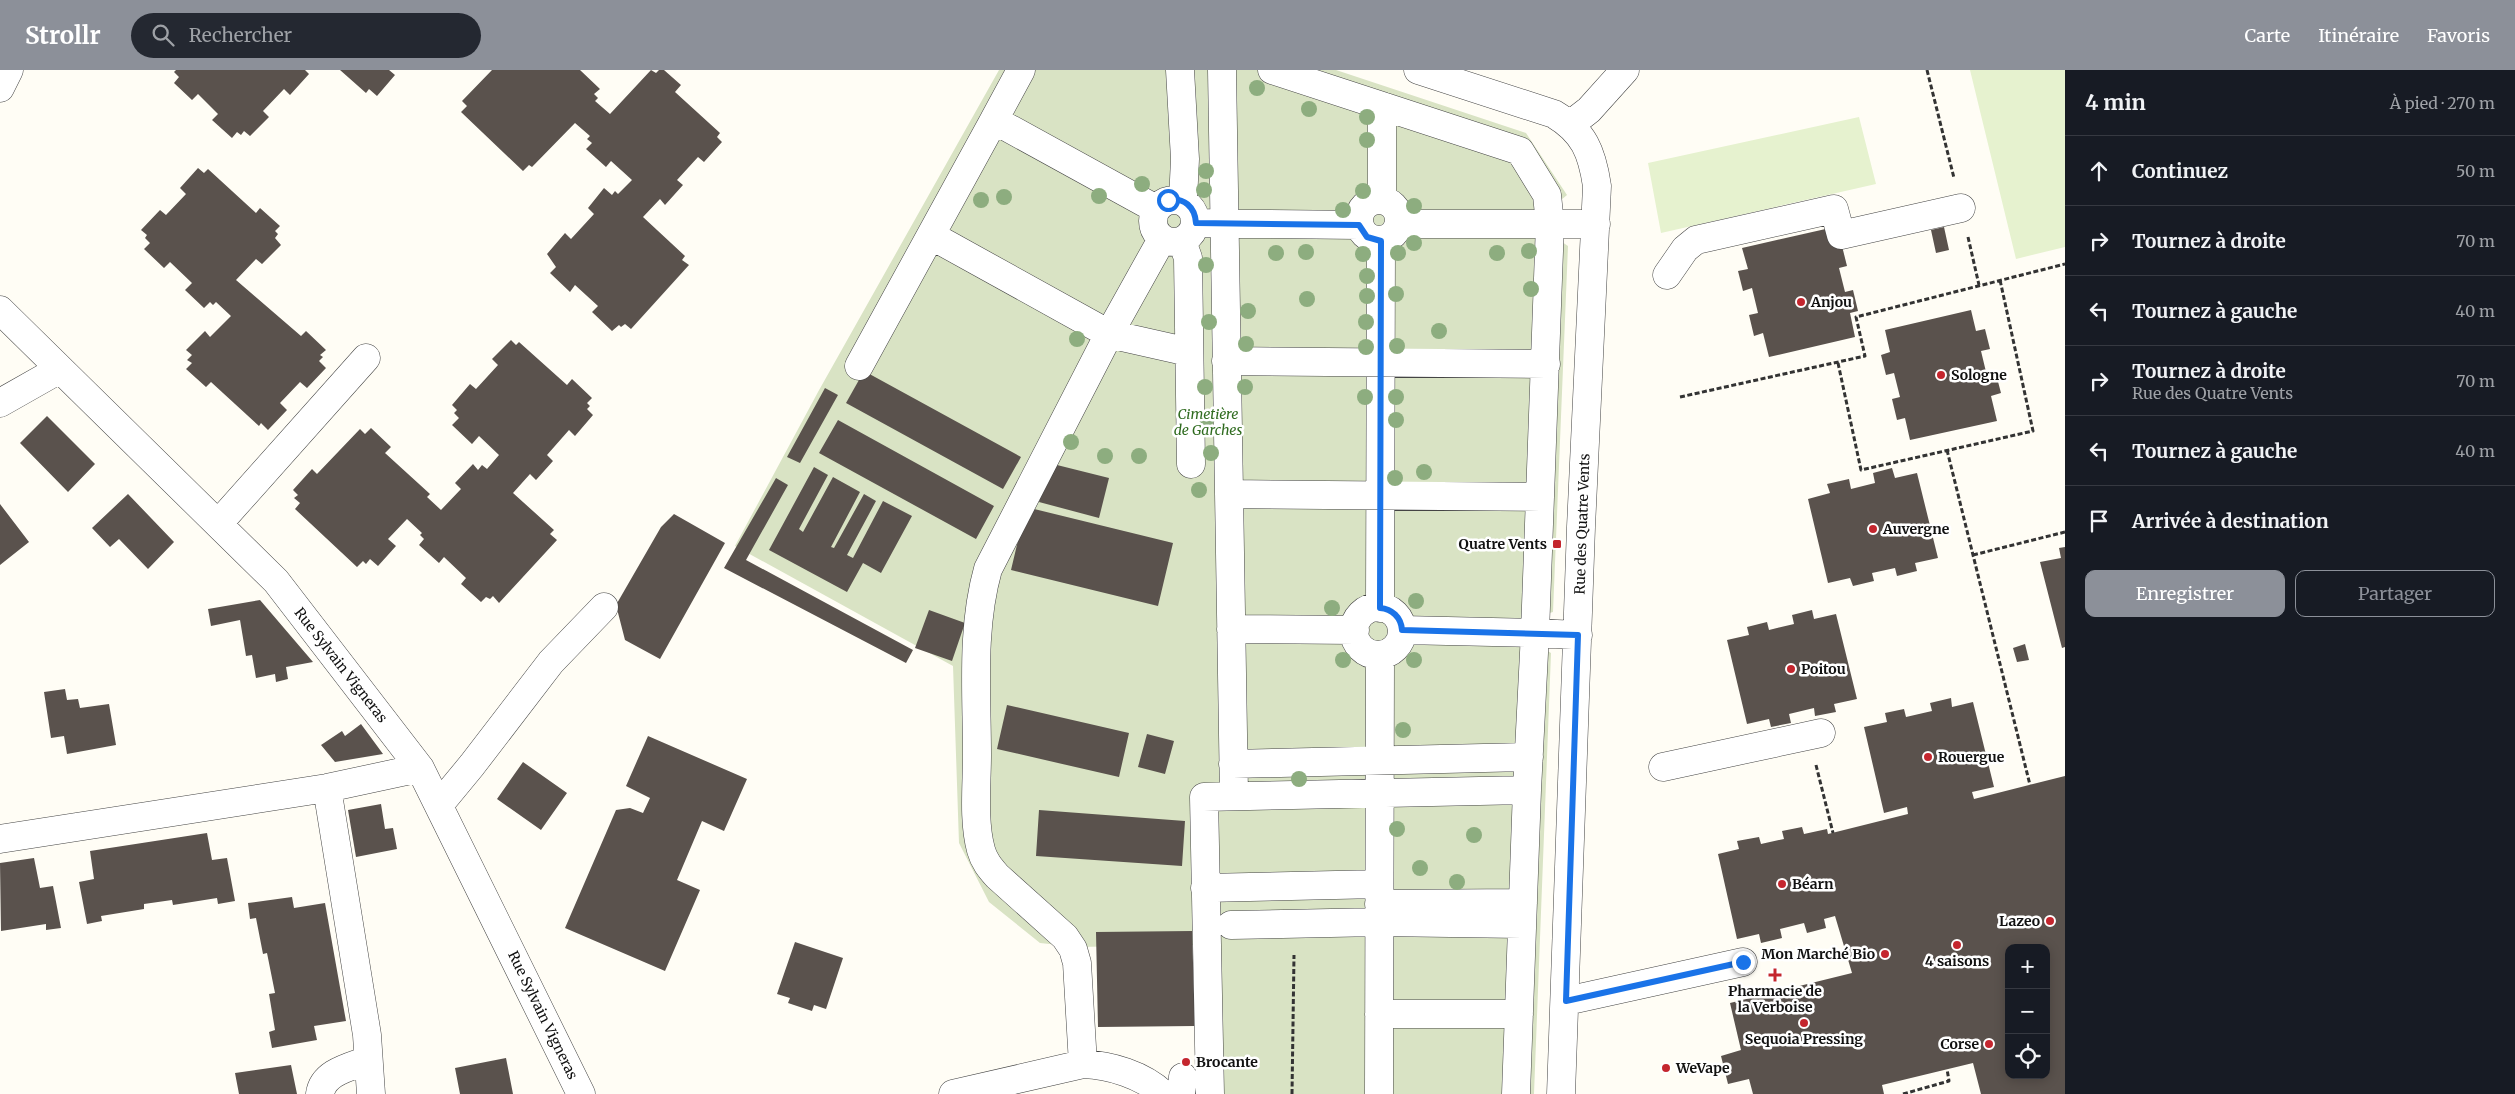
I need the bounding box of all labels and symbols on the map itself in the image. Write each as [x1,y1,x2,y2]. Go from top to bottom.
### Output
route start [1157,189,1180,212]
place label: Anjou [1810,293,1852,311]
marker: Anjou [1795,296,1807,308]
place label: Sologne [1951,366,2007,384]
marker: Sologne [1935,369,1947,381]
park label: Cimetière de Garches [1174,405,1242,439]
street label: Rue des Quatre Vents [1571,453,1593,595]
place label: Auvergne [1882,520,1950,538]
marker: Auvergne [1867,523,1879,535]
place label: Quatre Vents [1459,535,1547,553]
marker: Quatre Vents [1551,538,1563,550]
street label: Rue Sylvain Vigneras [291,604,392,726]
place label: Poitou [1801,660,1846,678]
marker: Poitou [1785,663,1797,675]
place label: Rouergue [1938,748,2005,766]
marker: Rouergue [1922,751,1934,763]
place label: Béarn [1792,875,1834,893]
marker: Béarn [1776,878,1788,890]
place label: Lazeo [1999,912,2040,930]
marker: Lazeo [2044,915,2056,927]
marker: 4 saisons [1951,939,1963,951]
place label: Mon Marché Bio [1761,945,1875,963]
street label: Rue Sylvain Vigneras [504,948,582,1082]
marker: Mon Marché Bio [1879,948,1891,960]
route end [1732,951,1755,974]
place label: 4 saisons [1925,952,1989,970]
marker: Pharmacie de la Verboise [1769,969,1781,981]
place label: Pharmacie de la Verboise [1728,982,1822,1016]
marker: Sequoia Pressing [1798,1017,1810,1029]
place label: Sequoia Pressing [1745,1030,1863,1048]
place label: Corse [1940,1035,1979,1053]
marker: Corse [1983,1038,1995,1050]
place label: Brocante [1196,1053,1258,1071]
marker: Brocante [1180,1056,1192,1068]
place label: WeVape [1675,1059,1730,1077]
marker: WeVape [1660,1062,1672,1074]

